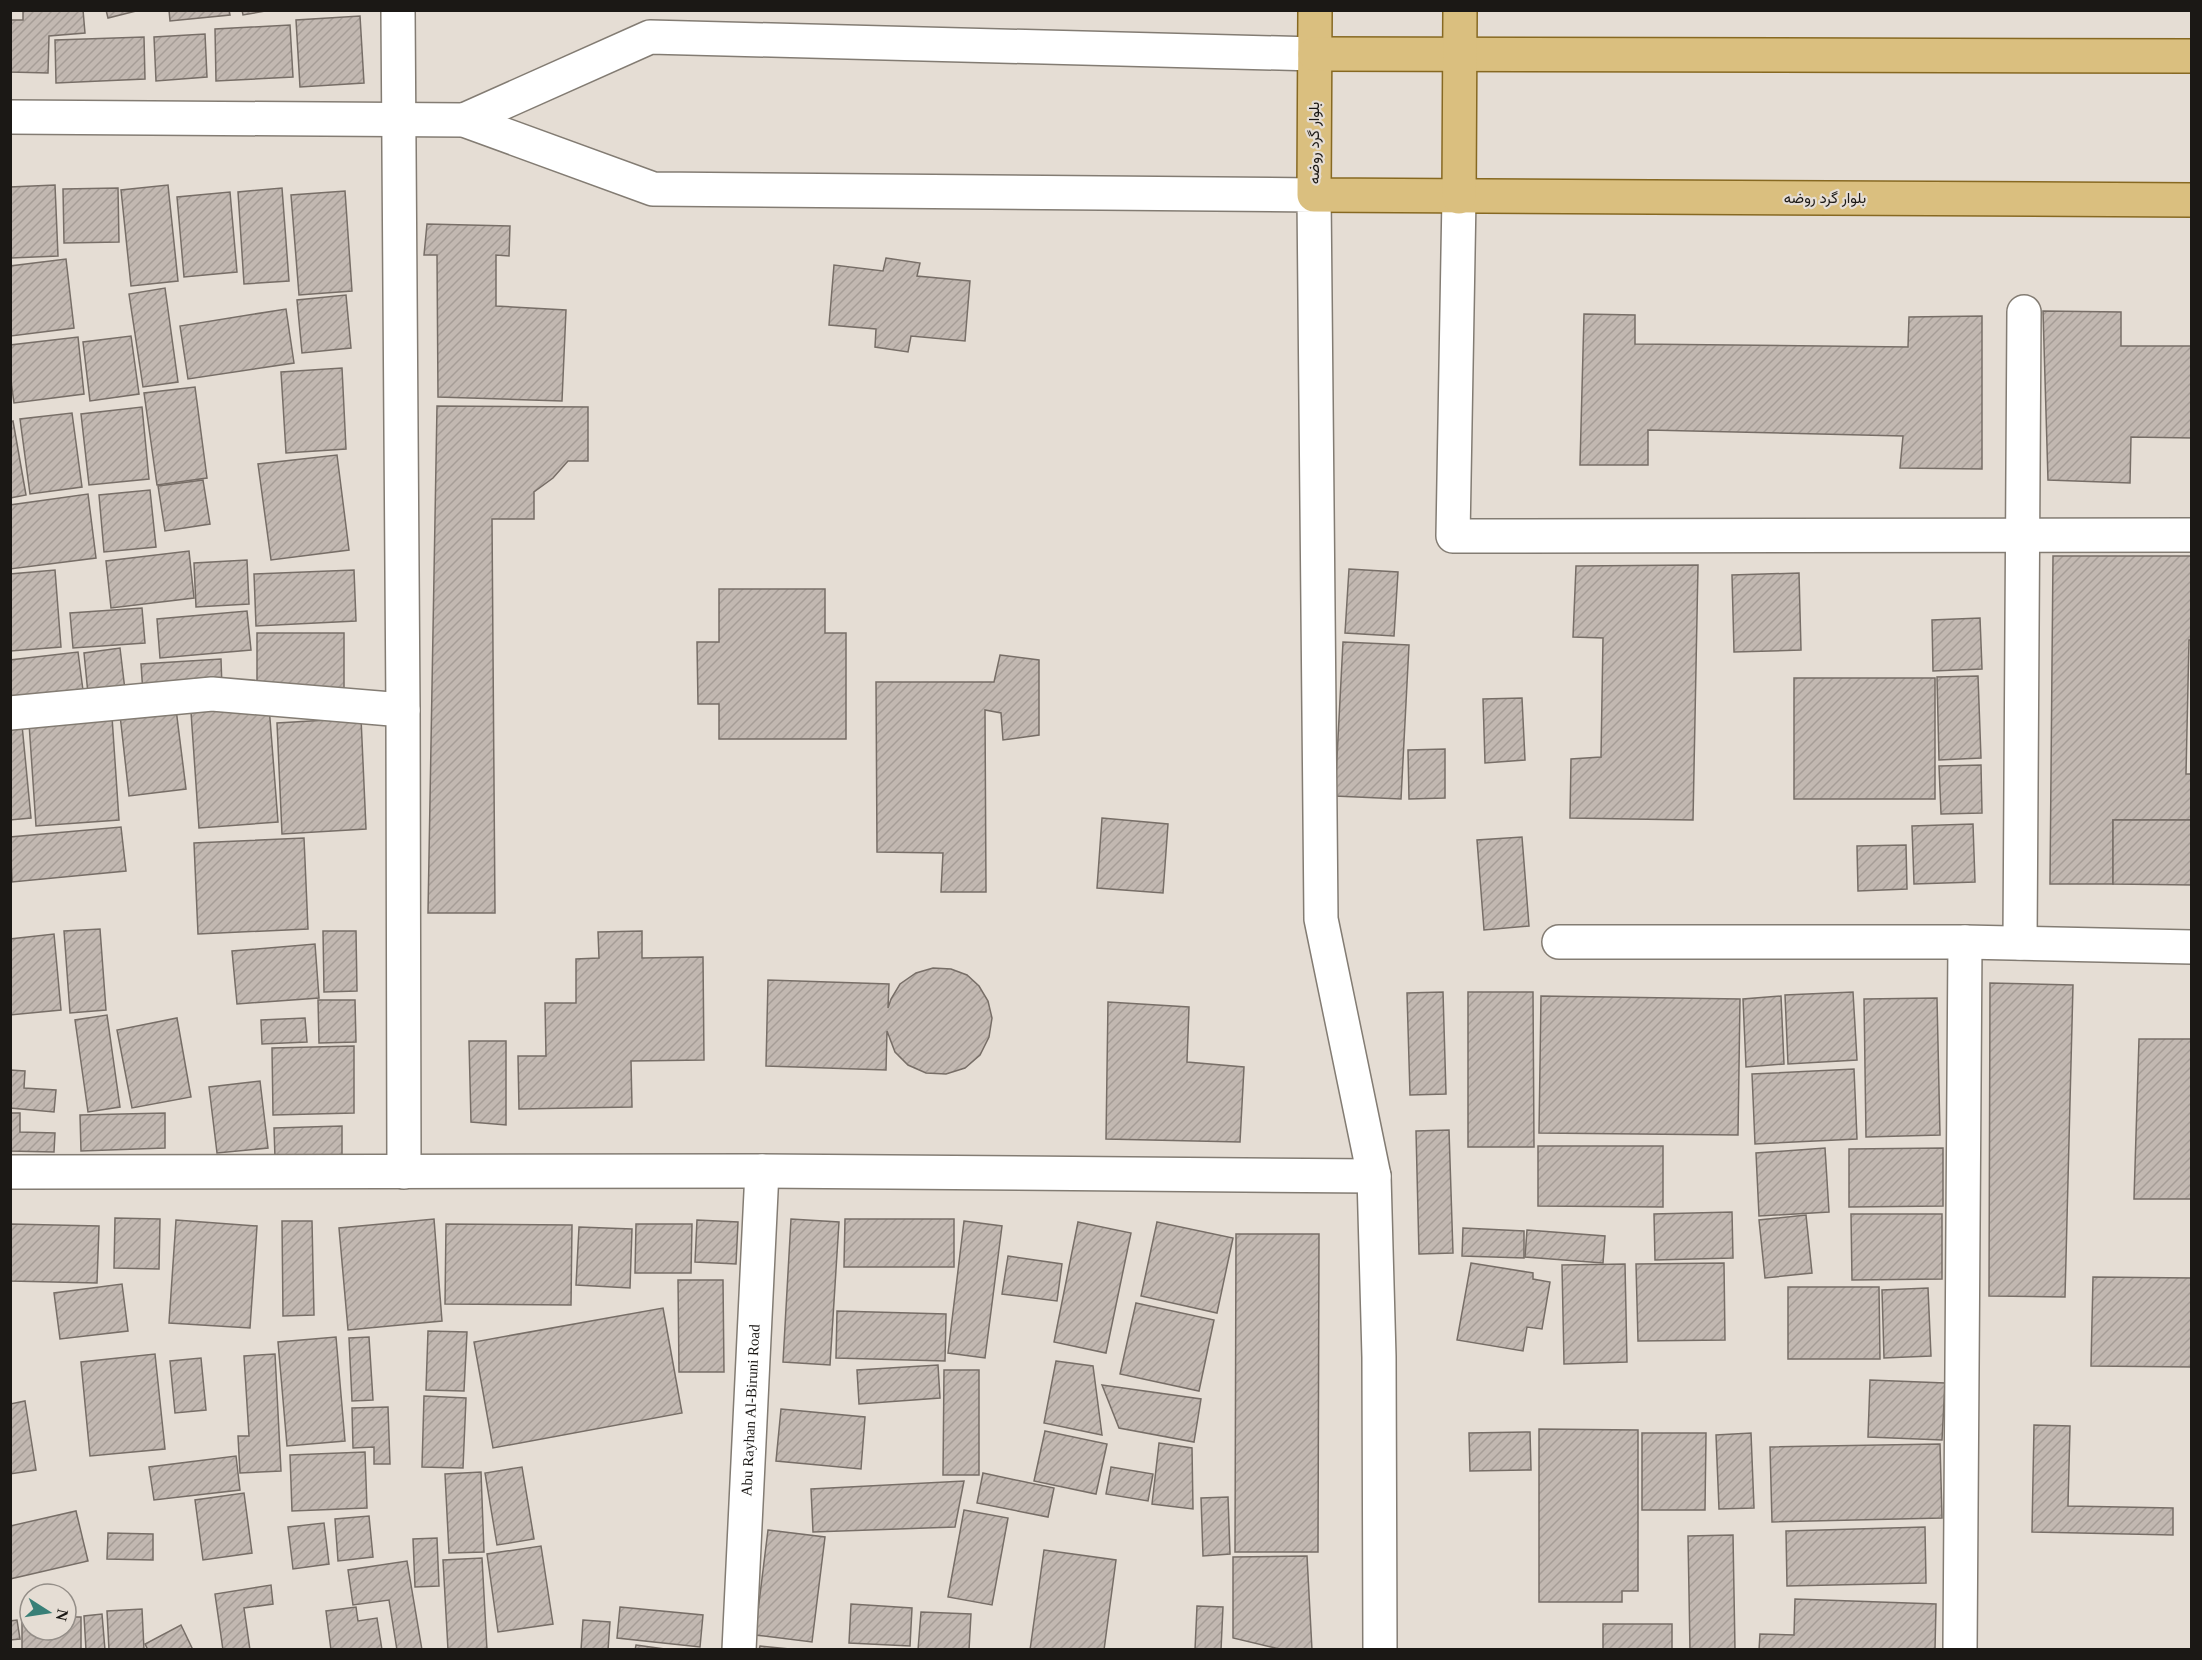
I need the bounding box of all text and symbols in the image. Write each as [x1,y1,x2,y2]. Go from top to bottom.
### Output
street label: بلوار گرد روضه [1306,102,1323,184]
street label: بلوار گرد روضه [1784,190,1866,207]
street label: Abu Rayhan Al-Biruni Road [738,1323,763,1497]
north arrow [18,1582,78,1642]
text: N [53,1608,72,1623]

